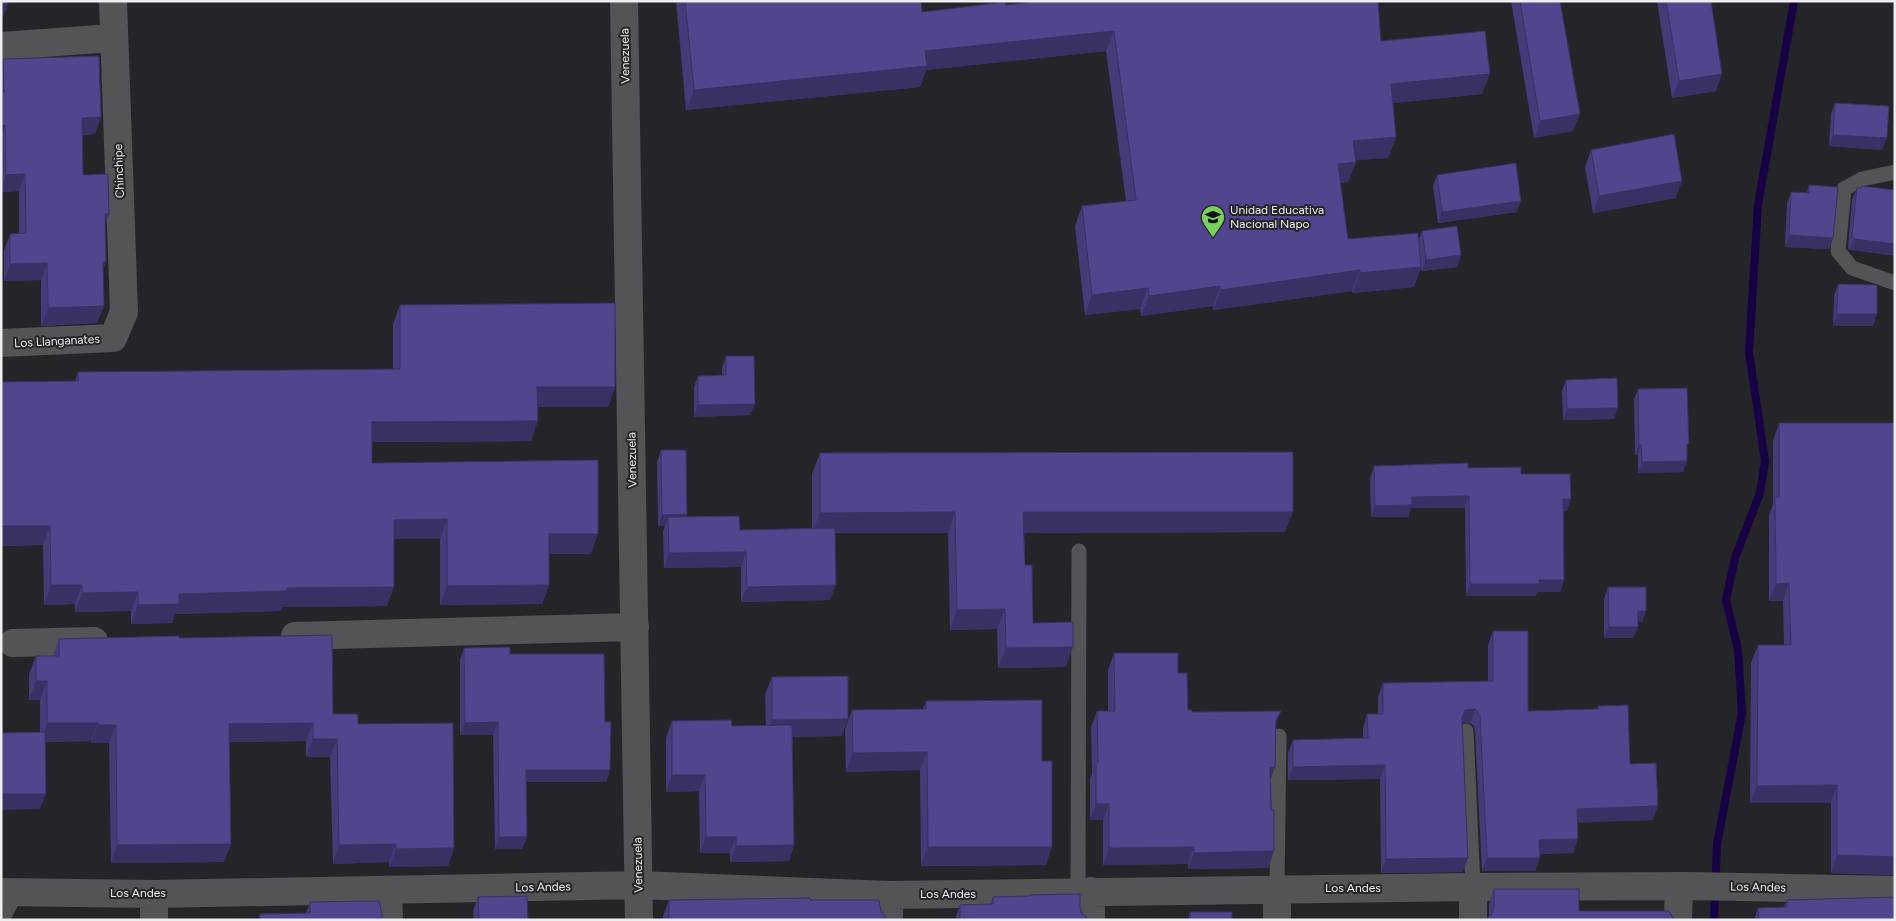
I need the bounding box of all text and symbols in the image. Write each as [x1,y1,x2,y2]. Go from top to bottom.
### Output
street label: Venezuela [618,28,632,84]
street label: Chinchipe [111,143,127,198]
place label: Unidad Educativa Nacional Napo [1230,203,1324,231]
school or university icon: Unidad Educativa Nacional Napo [1200,204,1226,238]
street label: Los Llanganates [14,332,101,350]
street label: Venezuela [625,432,639,488]
street label: Venezuela [631,837,645,893]
street label: Los Andes [515,880,571,894]
street label: Los Andes [1730,880,1786,894]
street label: Los Andes [1325,881,1381,895]
street label: Los Andes [110,886,166,900]
street label: Los Andes [920,887,976,901]

